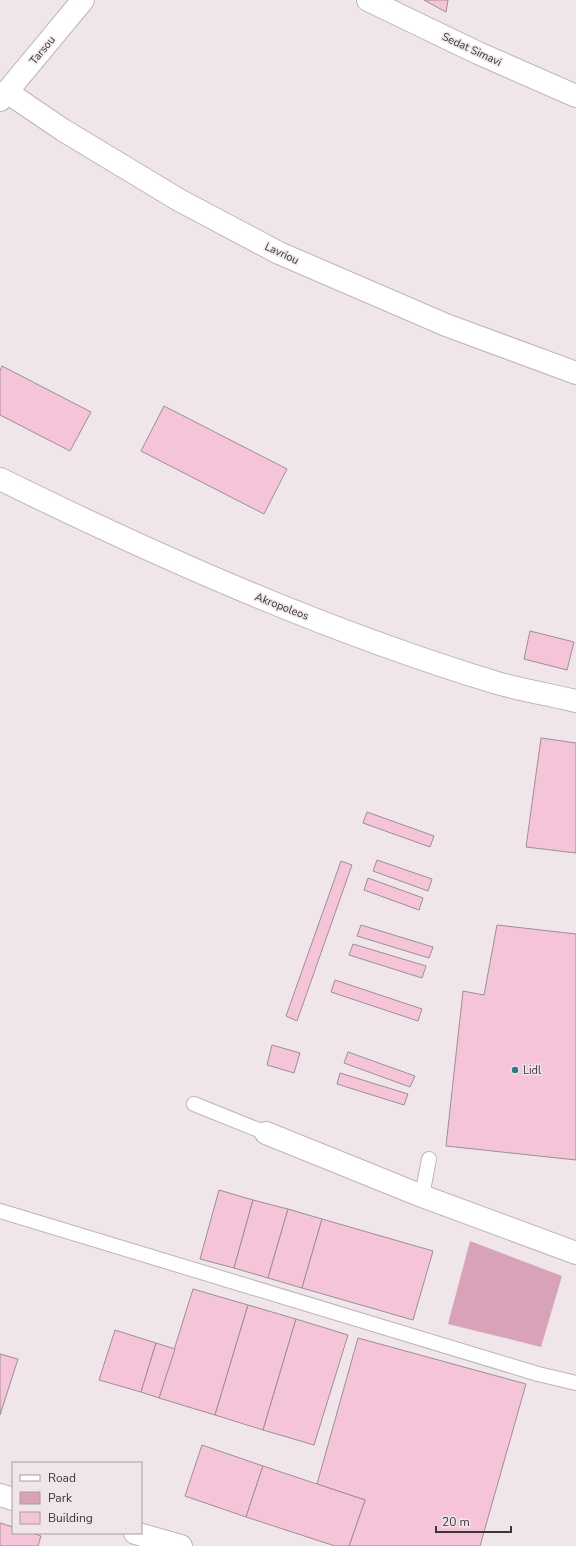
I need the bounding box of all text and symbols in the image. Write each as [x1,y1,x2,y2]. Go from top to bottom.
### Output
street label: Sedat Simavi [439,29,504,70]
street label: Tarsou [26,33,59,68]
street label: Lavriou [262,239,301,268]
street label: Akropoleos [253,589,311,624]
place label: Lidl [523,1063,542,1078]
marker: Lidl [510,1065,520,1075]
legend [12,1462,142,1534]
text: Road [48,1470,76,1486]
text: Park [48,1490,73,1506]
scale bar [436,1508,511,1534]
text: Building [48,1510,93,1526]
text: 20 m [442,1514,470,1530]

